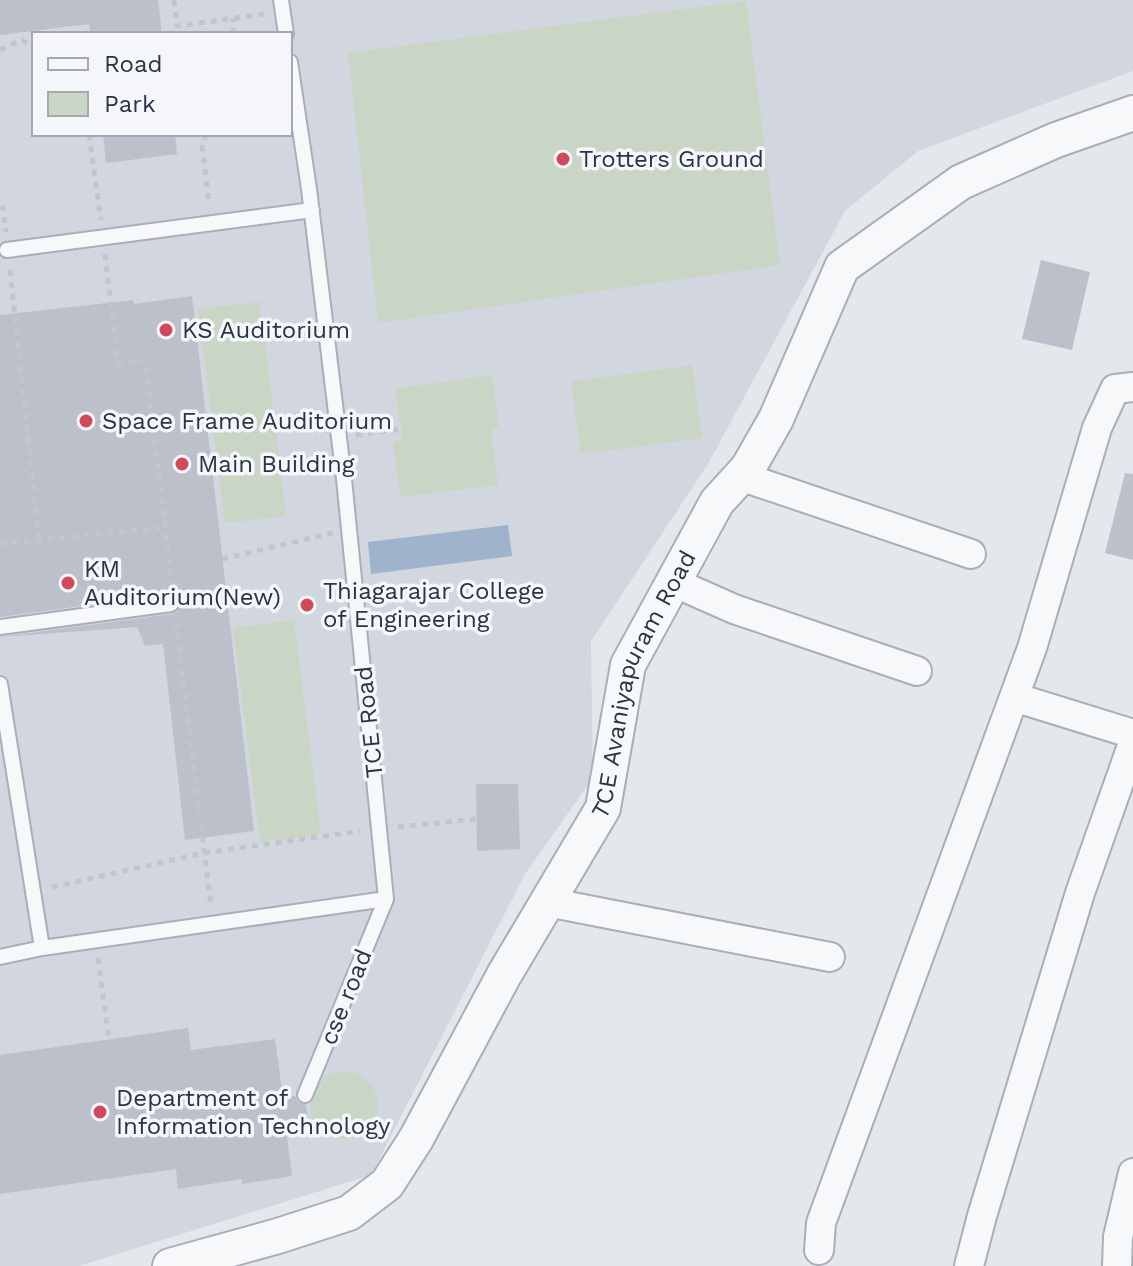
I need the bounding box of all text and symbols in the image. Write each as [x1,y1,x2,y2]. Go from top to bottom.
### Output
legend [32,32,292,136]
text: Road [104,50,163,78]
text: Park [104,90,156,118]
place label: Trotters Ground [579,145,764,173]
marker: Trotters Ground [554,150,572,168]
place label: KS Auditorium [182,316,350,344]
marker: KS Auditorium [157,321,175,339]
place label: Space Frame Auditorium [102,407,392,435]
marker: Space Frame Auditorium [77,412,95,430]
place label: Main Building [198,450,355,478]
marker: Main Building [173,455,191,473]
street label: TCE Avaniyapuram Road [586,546,702,824]
place label: KM Auditorium(New) [84,555,281,611]
marker: KM Auditorium(New) [59,574,77,592]
place label: Thiagarajar College of Engineering [323,577,545,633]
marker: Thiagarajar College of Engineering [298,596,316,614]
street label: TCE Road [349,665,389,779]
street label: cse road [314,945,378,1049]
place label: Department of Information Technology [116,1084,391,1140]
marker: Department of Information Technology [91,1103,109,1121]

